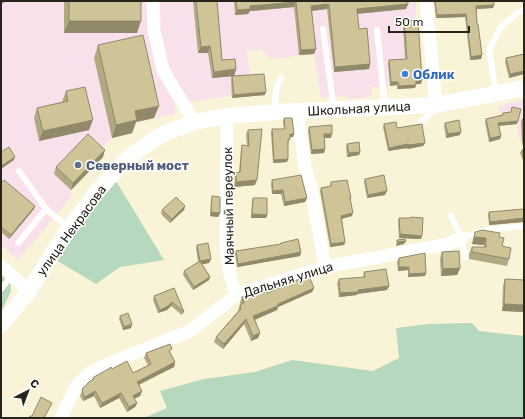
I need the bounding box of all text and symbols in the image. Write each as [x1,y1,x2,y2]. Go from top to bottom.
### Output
scale bar [389,8,469,34]
text: 50 m [395,15,423,29]
place label: Облик [413,67,455,82]
marker: Облик [400,69,410,79]
street label: Школьная улица [307,98,411,119]
street label: Маячный переулок [220,147,237,265]
place label: Северный мост [86,158,189,173]
marker: Северный мост [73,160,83,170]
street label: улица Некрасова [34,182,109,278]
street label: Дальняя улица [241,259,335,300]
north arrow [8,371,48,411]
text: С [27,377,42,392]

